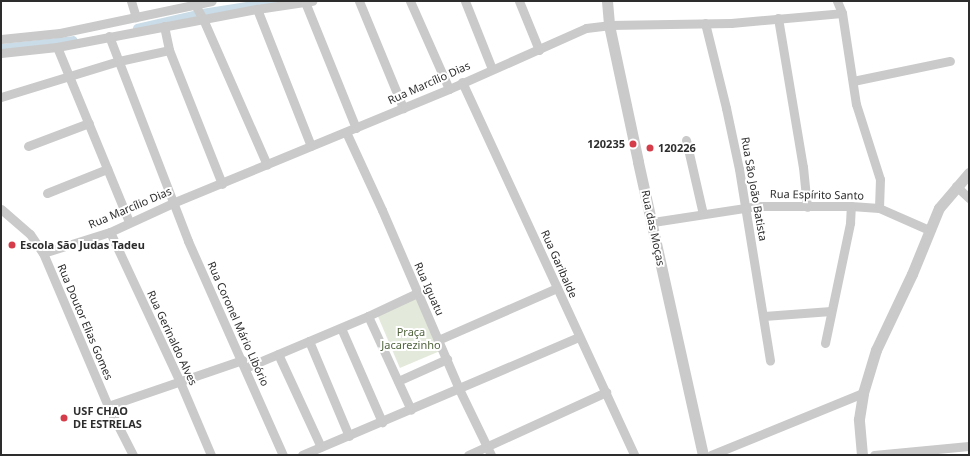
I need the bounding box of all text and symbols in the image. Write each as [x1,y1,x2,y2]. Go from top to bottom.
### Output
street label: Rua Marcílio Dias [386,59,472,107]
street label: Rua São João Batista [738,136,770,242]
place label: 120235 [587,137,625,151]
marker: 120235 [628,139,638,149]
place label: 120226 [658,141,696,155]
marker: 120226 [645,143,655,153]
street label: Rua Marcílio Dias [87,185,173,231]
street label: Rua Espírito Santo [770,188,864,202]
street label: Rua das Moças [639,189,667,267]
street label: Rua Garibalde [538,228,580,300]
place label: Escola São Judas Tadeu [20,238,145,252]
marker: Escola São Judas Tadeu [7,240,17,250]
street label: Rua Coronel Mário Libório [205,260,271,388]
street label: Rua Iguatu [411,260,447,318]
street label: Rua Doutor Elias Gomes [55,262,115,382]
street label: Rua Gerinaldo Alves [144,288,200,388]
park label: Praça Jacarezinho [381,326,441,352]
place label: USF CHAO DE ESTRELAS [73,405,142,431]
marker: USF CHAO DE ESTRELAS [58,412,70,424]

